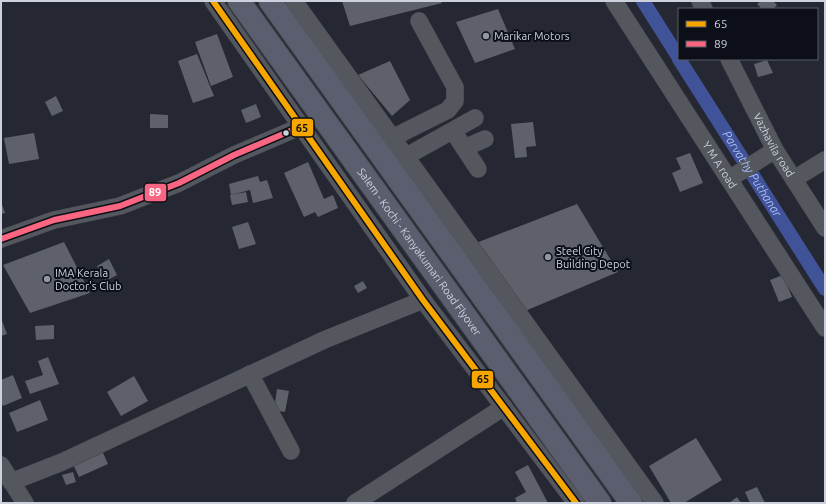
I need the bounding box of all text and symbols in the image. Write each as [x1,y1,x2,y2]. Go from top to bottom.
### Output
legend [678,8,818,60]
text: 65 [714,17,728,30]
place label: Marikar Motors [494,30,570,42]
marker: Marikar Motors [481,31,491,41]
text: 89 [714,37,728,50]
street label: Vazhavila road [751,111,797,179]
line badge: 65 [291,118,314,137]
text: 65 [296,122,308,134]
unlabelled marker [281,128,291,138]
water label: Parvathy Puthanar [720,128,785,219]
street label: Y M A road [700,139,739,191]
street label: Salem - Kochi - Kanyakumari Road Flyover [355,166,484,339]
line badge: 89 [144,183,167,202]
text: 89 [149,186,161,198]
place label: Steel City Building Depot [556,245,631,270]
marker: Steel City Building Depot [543,252,553,262]
place label: IMA Kerala Doctor's Club [55,267,122,292]
marker: IMA Kerala Doctor's Club [42,274,52,284]
line badge: 65 [471,370,494,389]
text: 65 [477,373,489,385]

